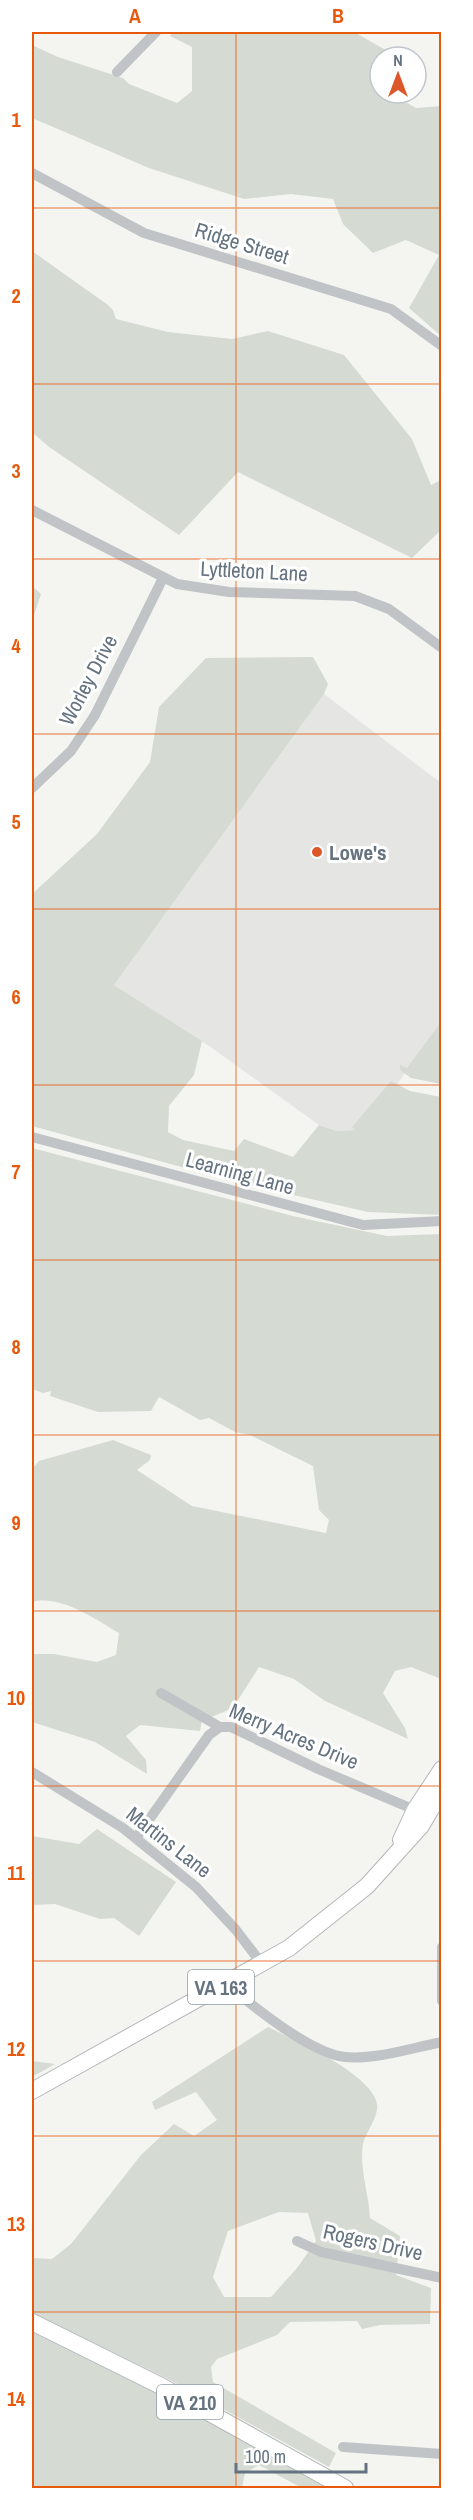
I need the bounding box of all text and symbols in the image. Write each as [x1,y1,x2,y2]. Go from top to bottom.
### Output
text: A [129,2,141,29]
text: B [332,2,344,29]
north arrow [368,45,428,105]
text: N [393,49,403,71]
text: 1 [11,106,21,133]
street label: Ridge Street [192,215,293,271]
text: 2 [11,282,21,309]
text: 3 [11,457,21,484]
street label: Lyttleton Lane [200,554,308,588]
street label: Worley Drive [52,629,124,731]
text: 4 [11,632,21,659]
text: 5 [11,808,21,835]
place label: Lowe's [329,838,387,867]
marker: Lowe's [310,845,324,859]
text: 6 [11,983,21,1010]
street label: Learning Lane [183,1145,297,1201]
text: 7 [11,1158,21,1185]
text: 8 [11,1333,21,1360]
text: 9 [11,1509,21,1536]
text: 10 [7,1684,25,1711]
street label: Merry Acres Drive [225,1696,363,1776]
street label: Martins Lane [120,1800,218,1884]
text: 11 [7,1859,26,1886]
road number: VA 163 [188,1970,254,2004]
text: 12 [7,2035,25,2062]
text: 13 [7,2210,25,2237]
street label: Rogers Drive [320,2216,426,2268]
text: 14 [7,2385,25,2412]
road number: VA 210 [157,2385,223,2419]
scale bar [236,2436,366,2474]
text: 100 m [245,2444,286,2469]

